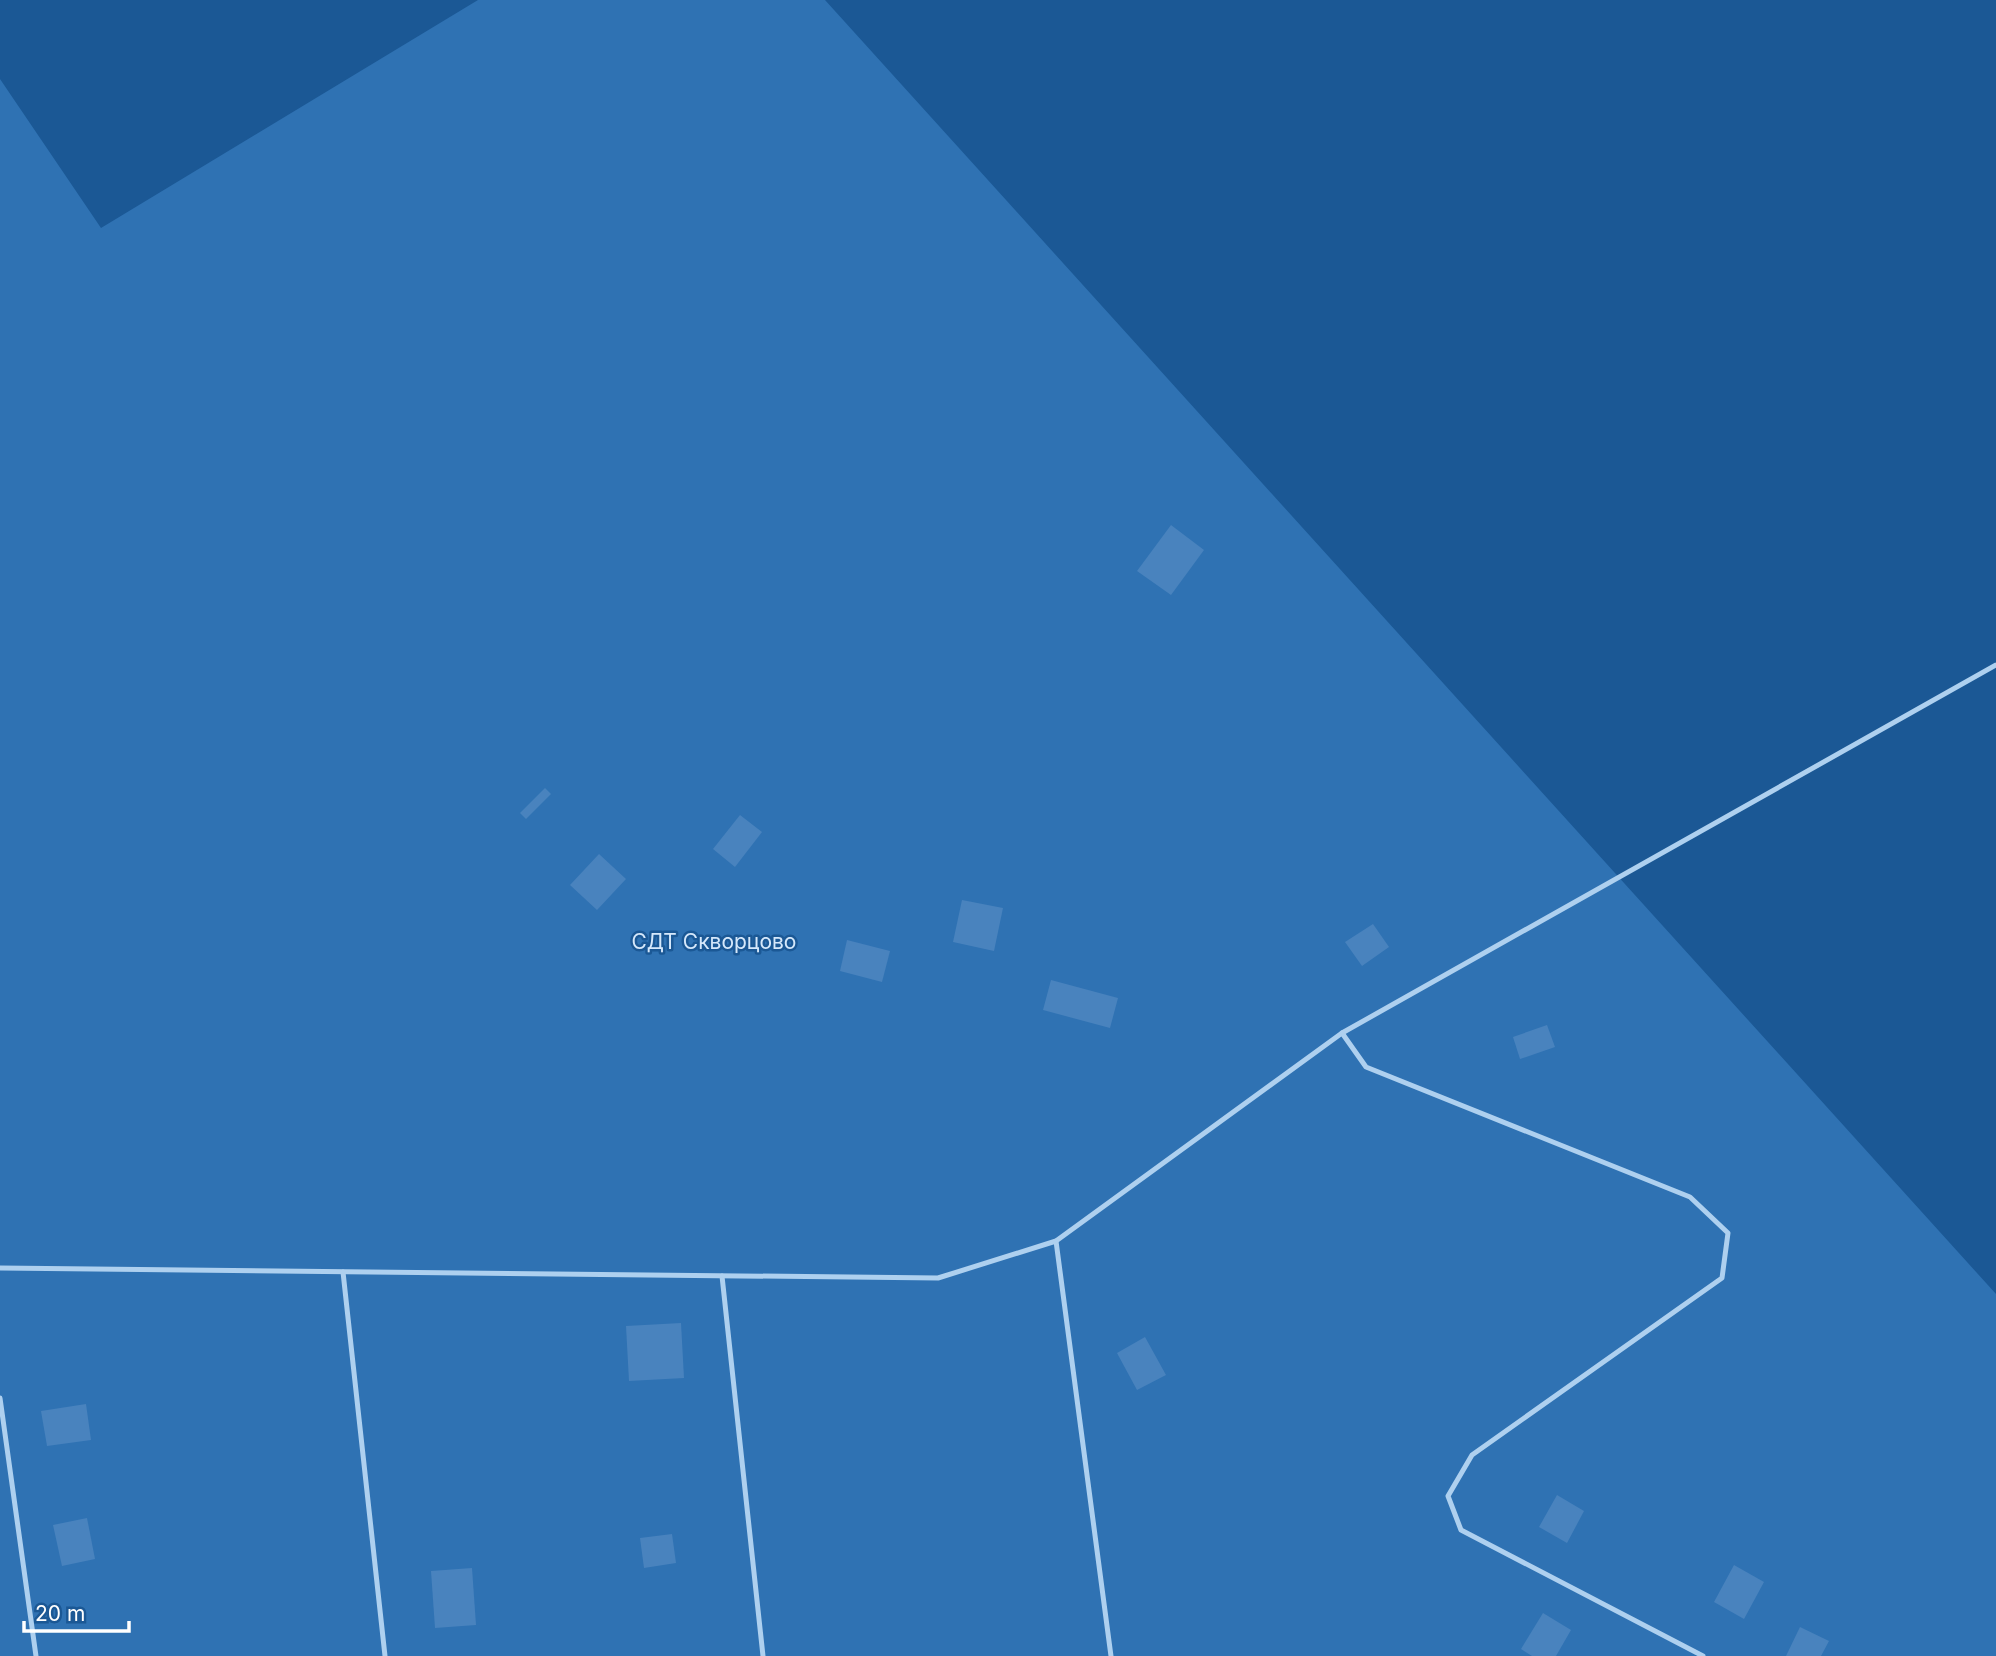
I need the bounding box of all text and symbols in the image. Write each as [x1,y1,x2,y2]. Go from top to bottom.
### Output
park label: СДТ Скворцово [632,929,796,954]
scale bar [24,1590,130,1634]
text: 20 m [35,1601,85,1626]

